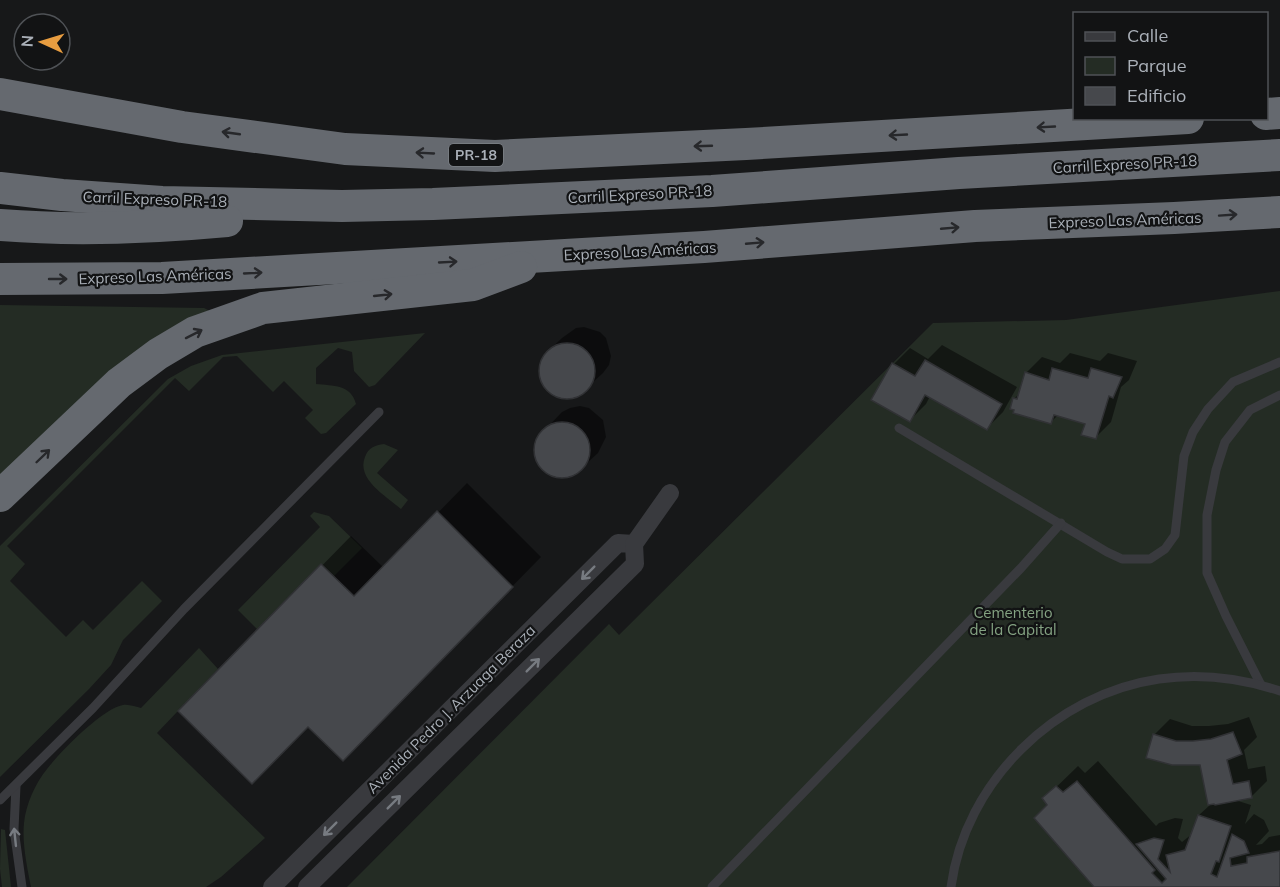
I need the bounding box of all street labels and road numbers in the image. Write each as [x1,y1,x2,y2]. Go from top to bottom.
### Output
road number: PR-18 [449,144,503,166]
street label: Carril Expreso PR-18 [1052,151,1198,177]
street label: Carril Expreso PR-18 [567,181,713,207]
street label: Carril Expreso PR-18 [82,187,228,211]
street label: Expreso Las Américas [1048,208,1202,232]
street label: Expreso Las Américas [563,238,717,264]
street label: Expreso Las Américas [78,264,232,288]
street label: Avenida Pedro J. Arzuaga Beraza [363,621,539,797]

